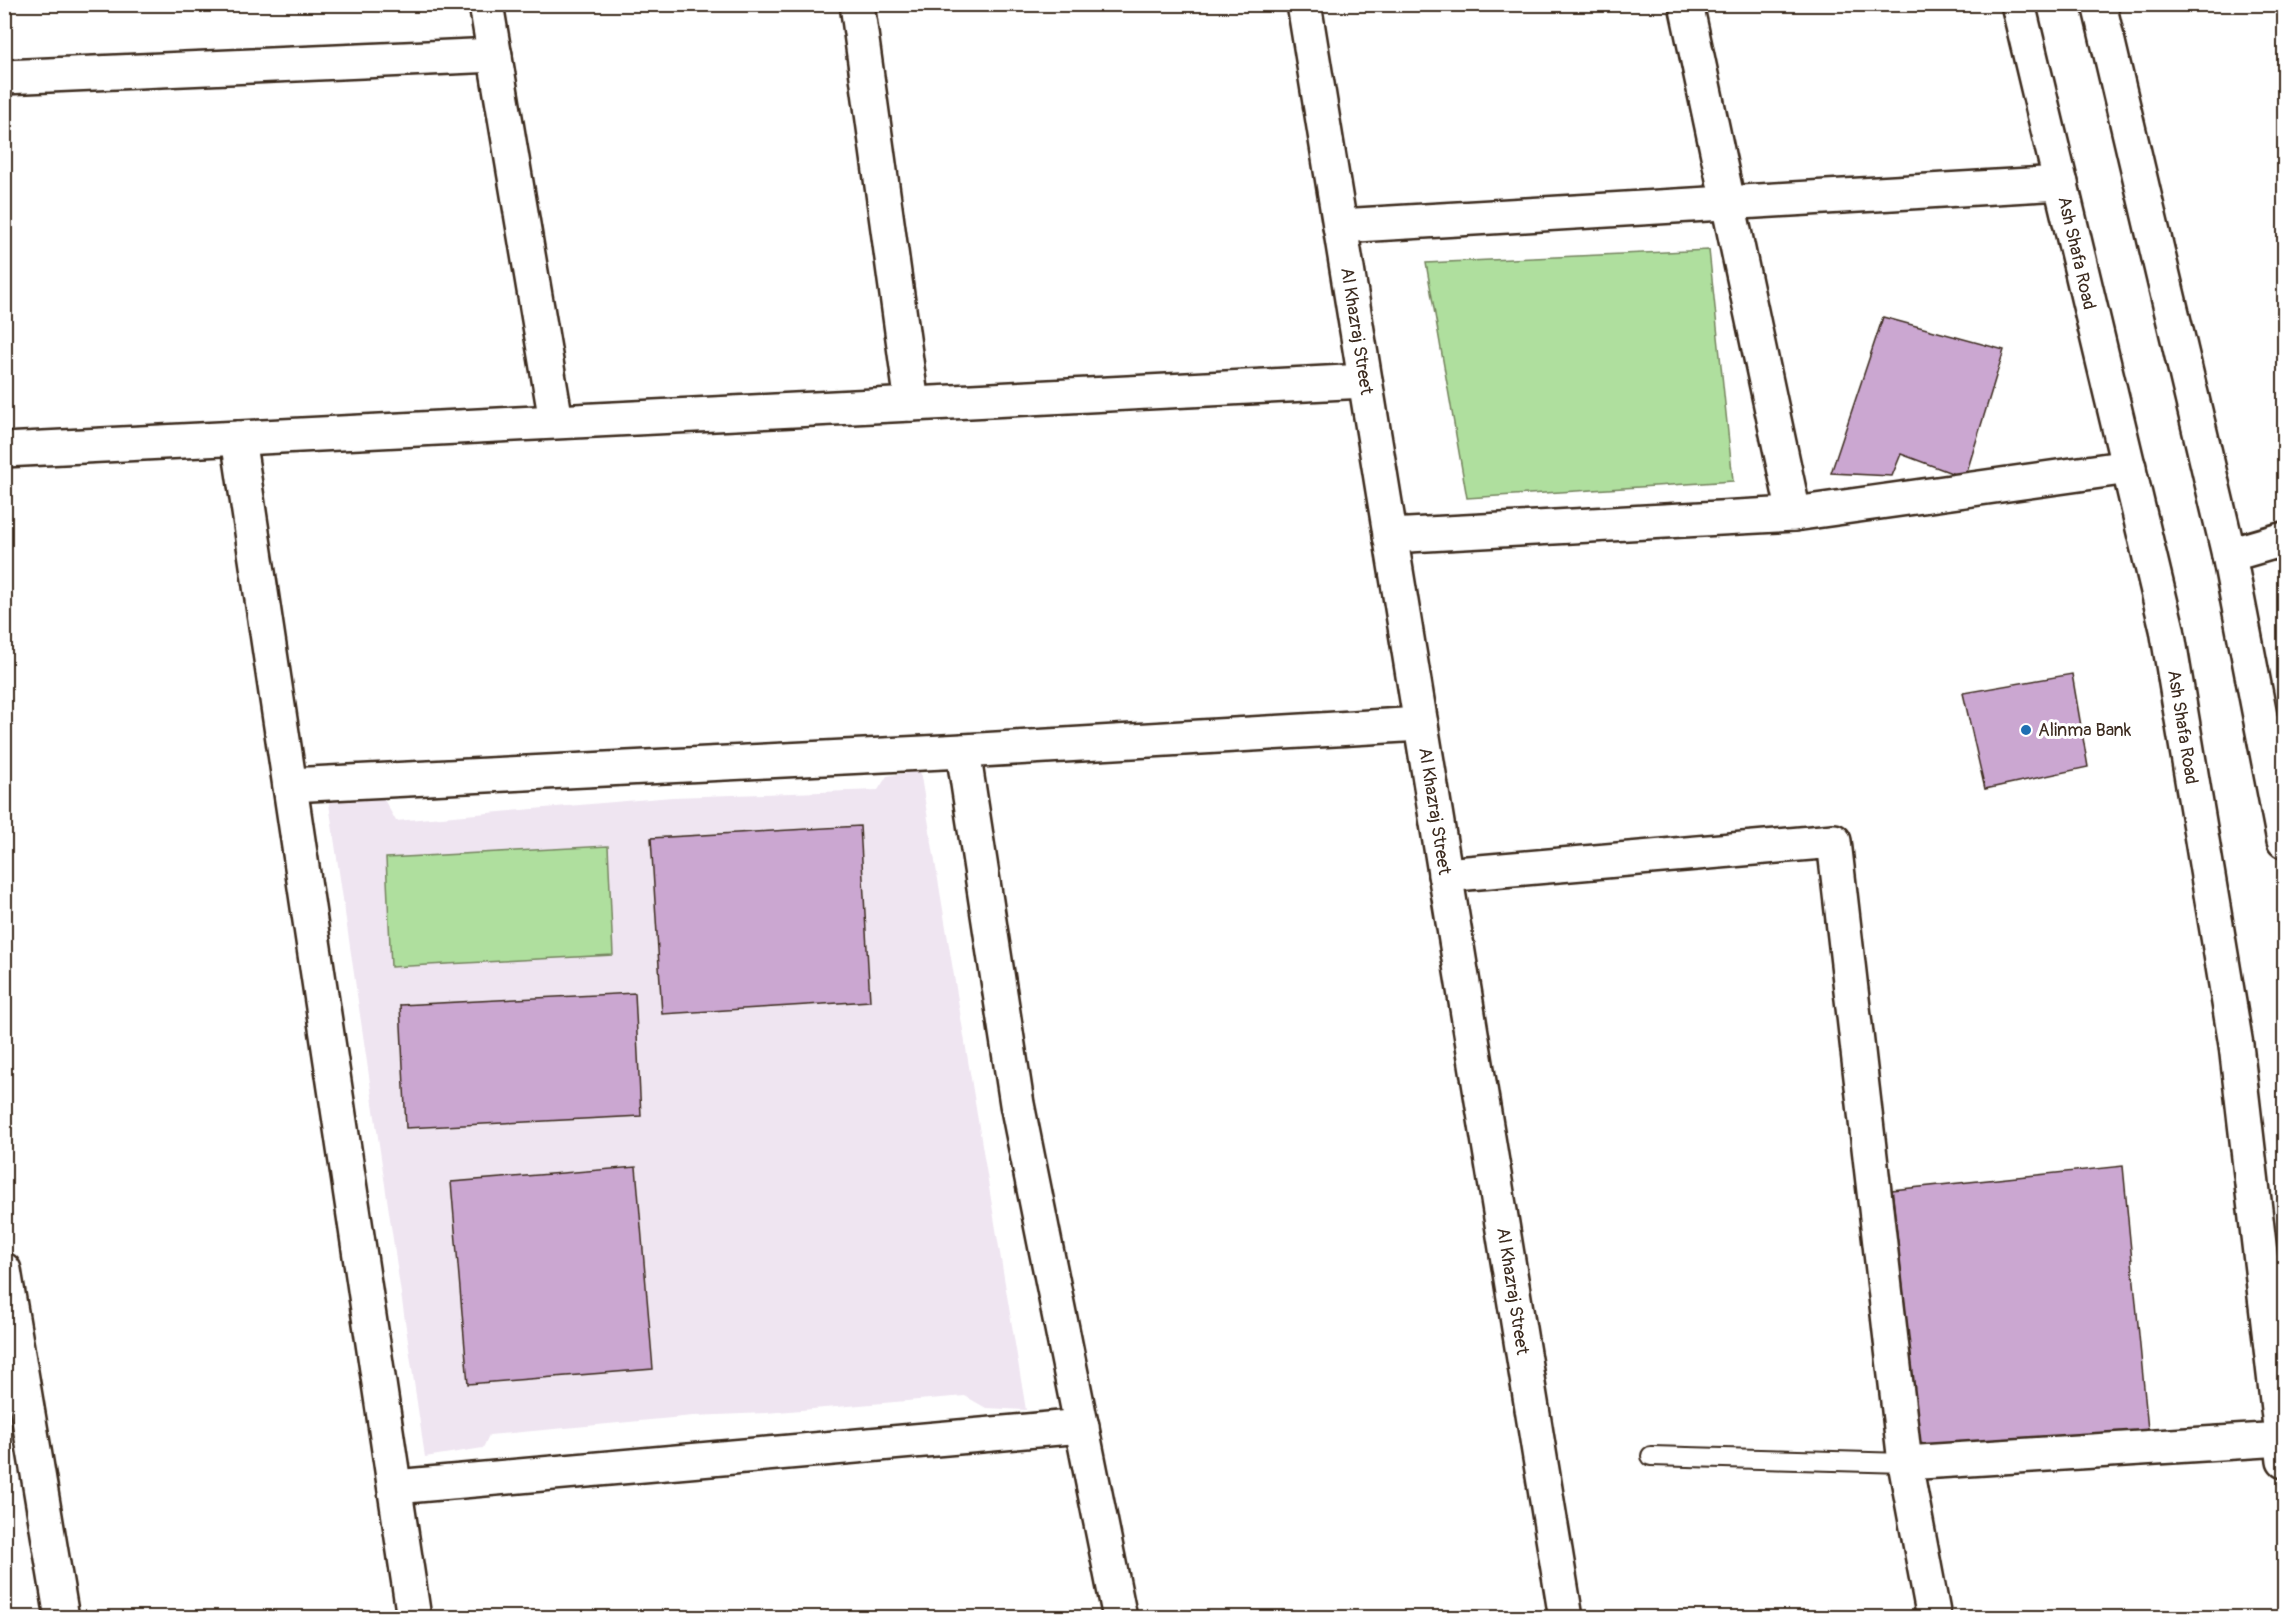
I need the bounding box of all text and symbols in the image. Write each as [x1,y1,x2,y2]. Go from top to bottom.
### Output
street label: Ash Shafa Road [2052,194,2101,312]
street label: Al Khazraj Street [1335,266,1378,397]
street label: Ash Shafa Road [2162,668,2203,786]
place label: Alinma Bank [2038,719,2132,742]
marker: Alinma Bank [2019,723,2033,737]
street label: Al Khazraj Street [1413,746,1456,877]
street label: Al Khazraj Street [1491,1226,1534,1357]

